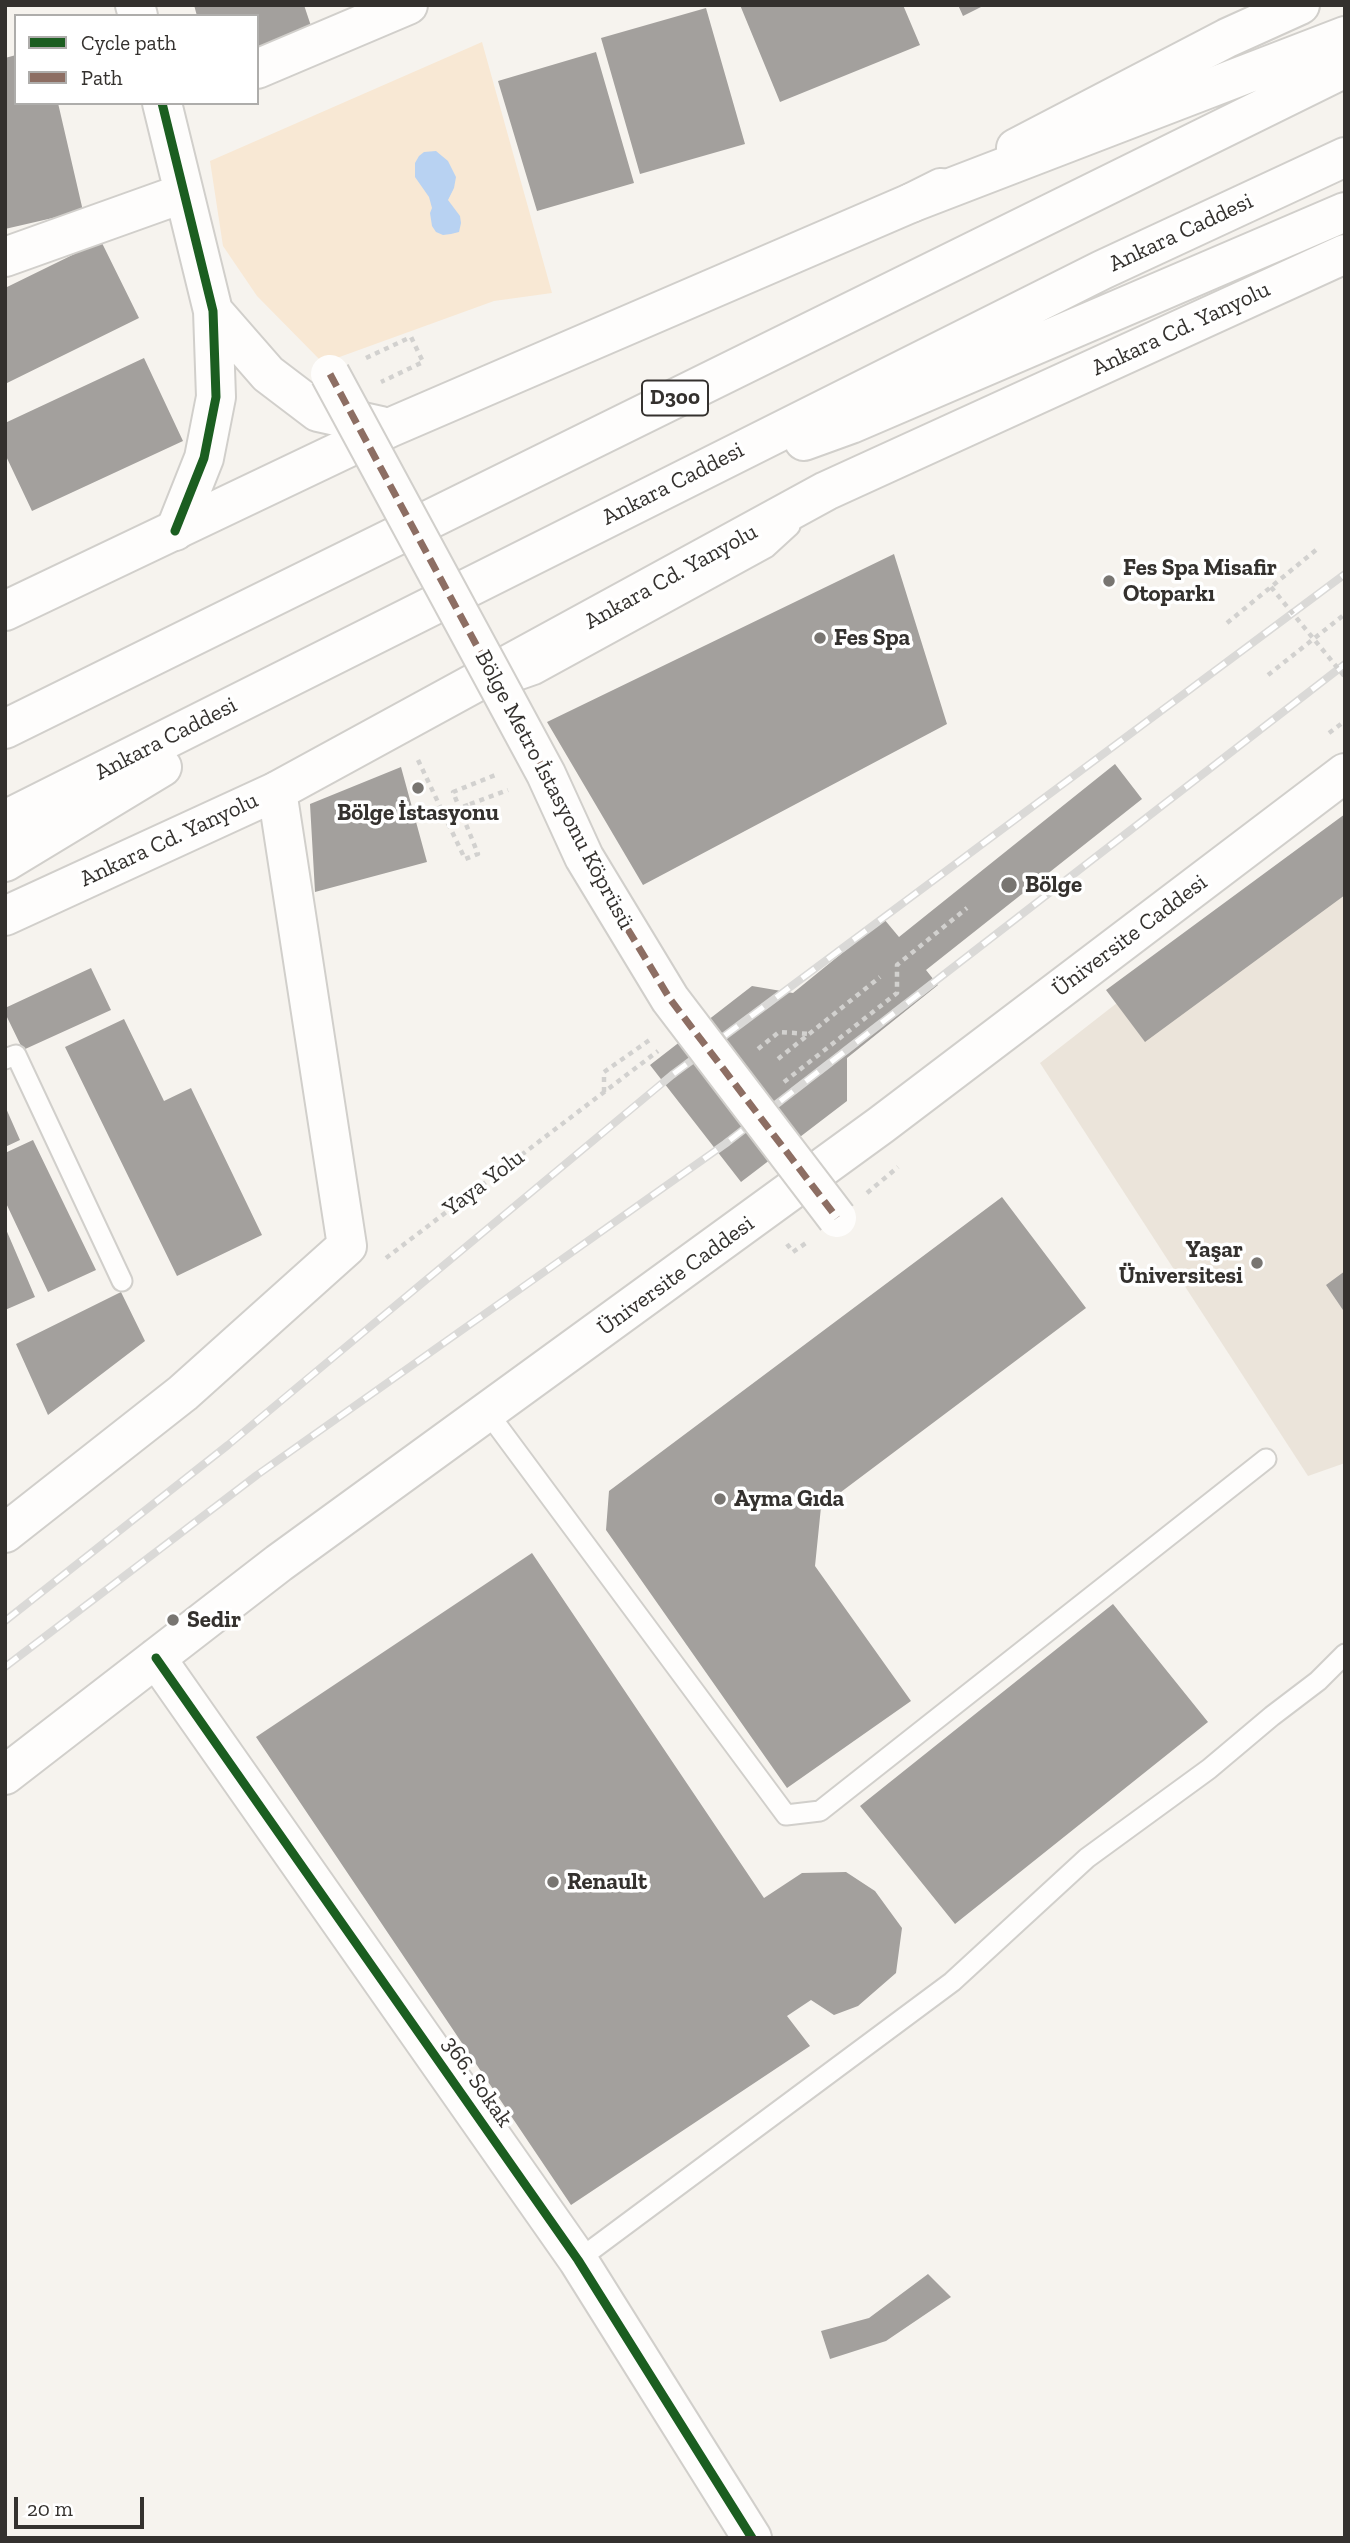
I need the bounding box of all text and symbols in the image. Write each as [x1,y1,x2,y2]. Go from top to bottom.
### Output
legend [14,14,259,105]
text: Cycle path [81,30,176,55]
text: Path [81,65,123,90]
street label: Ankara Caddesi [1105,188,1257,278]
street label: Ankara Cd. Yanyolu [1088,276,1274,382]
road number: D300 [642,380,708,416]
street label: Ankara Caddesi [597,436,749,532]
street label: Ankara Cd. Yanyolu [580,518,762,636]
place label: Fes Spa Misafir Otoparkı [1123,554,1277,608]
marker: Fes Spa Misafir Otoparkı [1101,573,1117,589]
place label: Fes Spa [834,624,910,652]
marker: Fes Spa [812,630,828,646]
street label: Bölge Metro İstasyonu Köprüsü [469,646,639,934]
street label: Ankara Caddesi [90,691,242,787]
marker: Bölge İstasyonu [410,780,426,796]
street label: Ankara Cd. Yanyolu [76,787,262,893]
place label: Bölge İstasyonu [337,799,499,827]
street label: Üniversite Caddesi [1047,869,1213,1003]
place label: Bölge [1025,871,1082,899]
marker: Bölge [999,875,1019,895]
street label: Yaya Yolu [438,1144,530,1222]
street label: Üniversite Caddesi [592,1210,760,1342]
place label: Yaşar Üniversitesi [1119,1236,1243,1290]
marker: Yaşar Üniversitesi [1249,1255,1265,1271]
place label: Ayma Gıda [734,1485,844,1513]
marker: Ayma Gıda [712,1491,728,1507]
place label: Sedir [187,1606,241,1634]
marker: Sedir [165,1612,181,1628]
place label: Renault [567,1868,647,1896]
marker: Renault [545,1874,561,1890]
street label: 366. Sokak [436,2031,518,2133]
scale bar [18,2484,147,2528]
text: 20 m [27,2496,73,2521]

